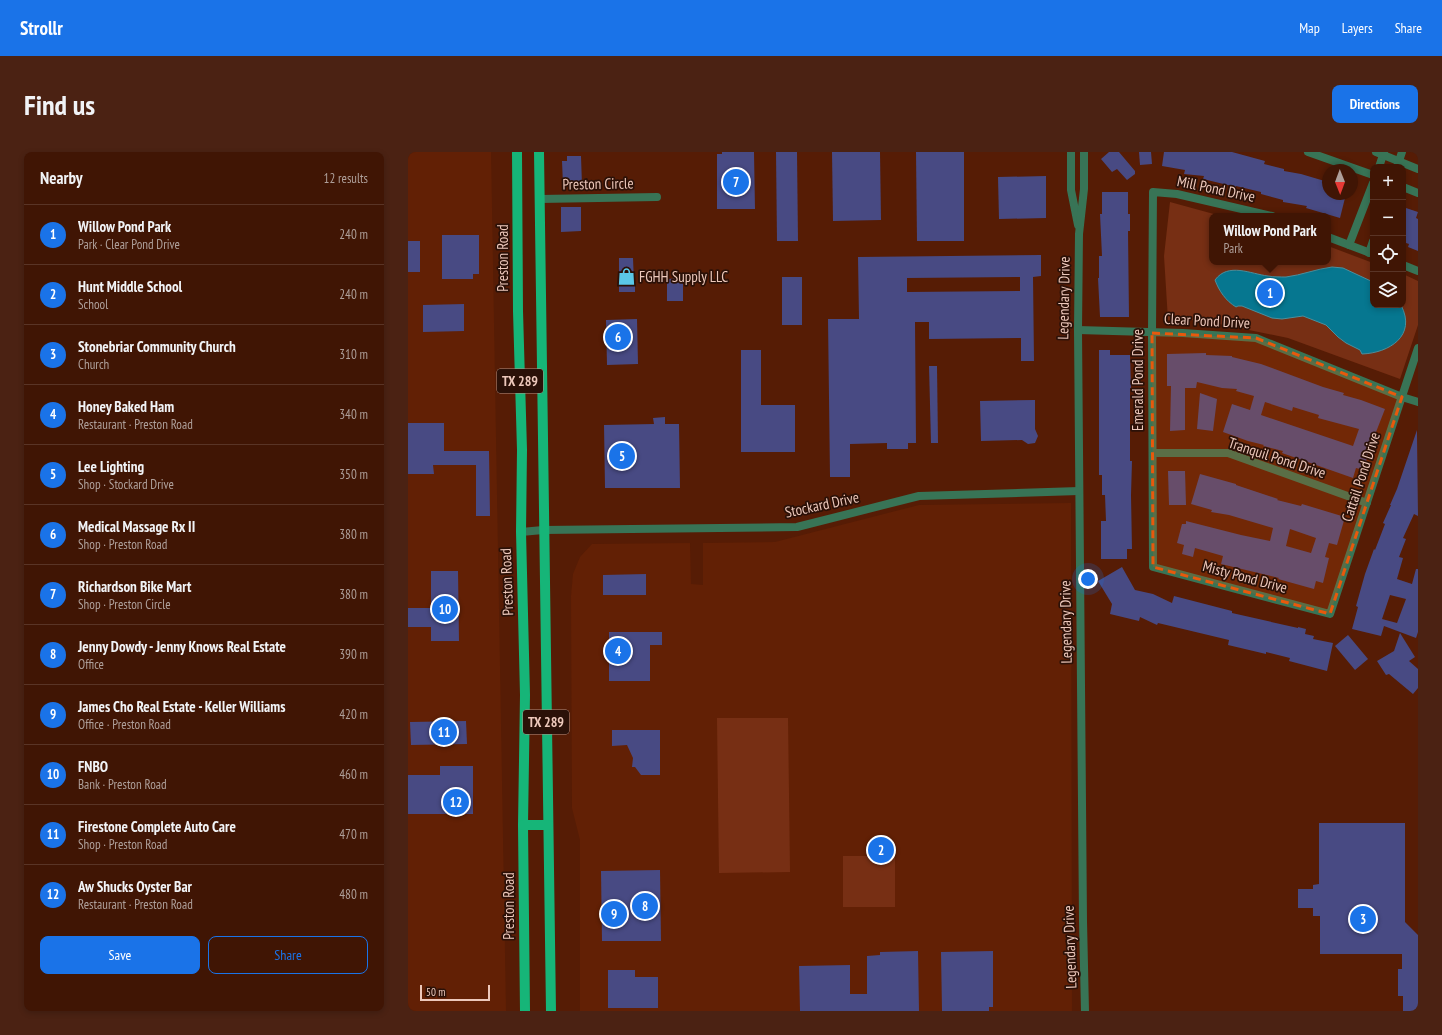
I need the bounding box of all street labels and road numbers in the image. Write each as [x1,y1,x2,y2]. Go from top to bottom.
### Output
street label: Mill Pond Drive [1175,171,1257,206]
street label: Preston Circle [562,173,634,194]
street label: Preston Road [493,224,512,292]
street label: Legendary Drive [1053,256,1074,340]
street label: Clear Pond Drive [1163,309,1251,332]
street label: Emerald Pond Drive [1128,329,1147,431]
road number: TX 289 [497,369,543,393]
street label: Cattail Pond Drive [1337,430,1384,524]
street label: Tranquil Pond Drive [1226,433,1328,482]
street label: Stockard Drive [783,487,861,522]
street label: Preston Road [496,548,517,616]
street label: Misty Pond Drive [1201,556,1289,597]
street label: Legendary Drive [1055,580,1076,664]
road number: TX 289 [523,710,569,734]
street label: Preston Road [499,872,518,940]
street label: Legendary Drive [1059,905,1080,989]

